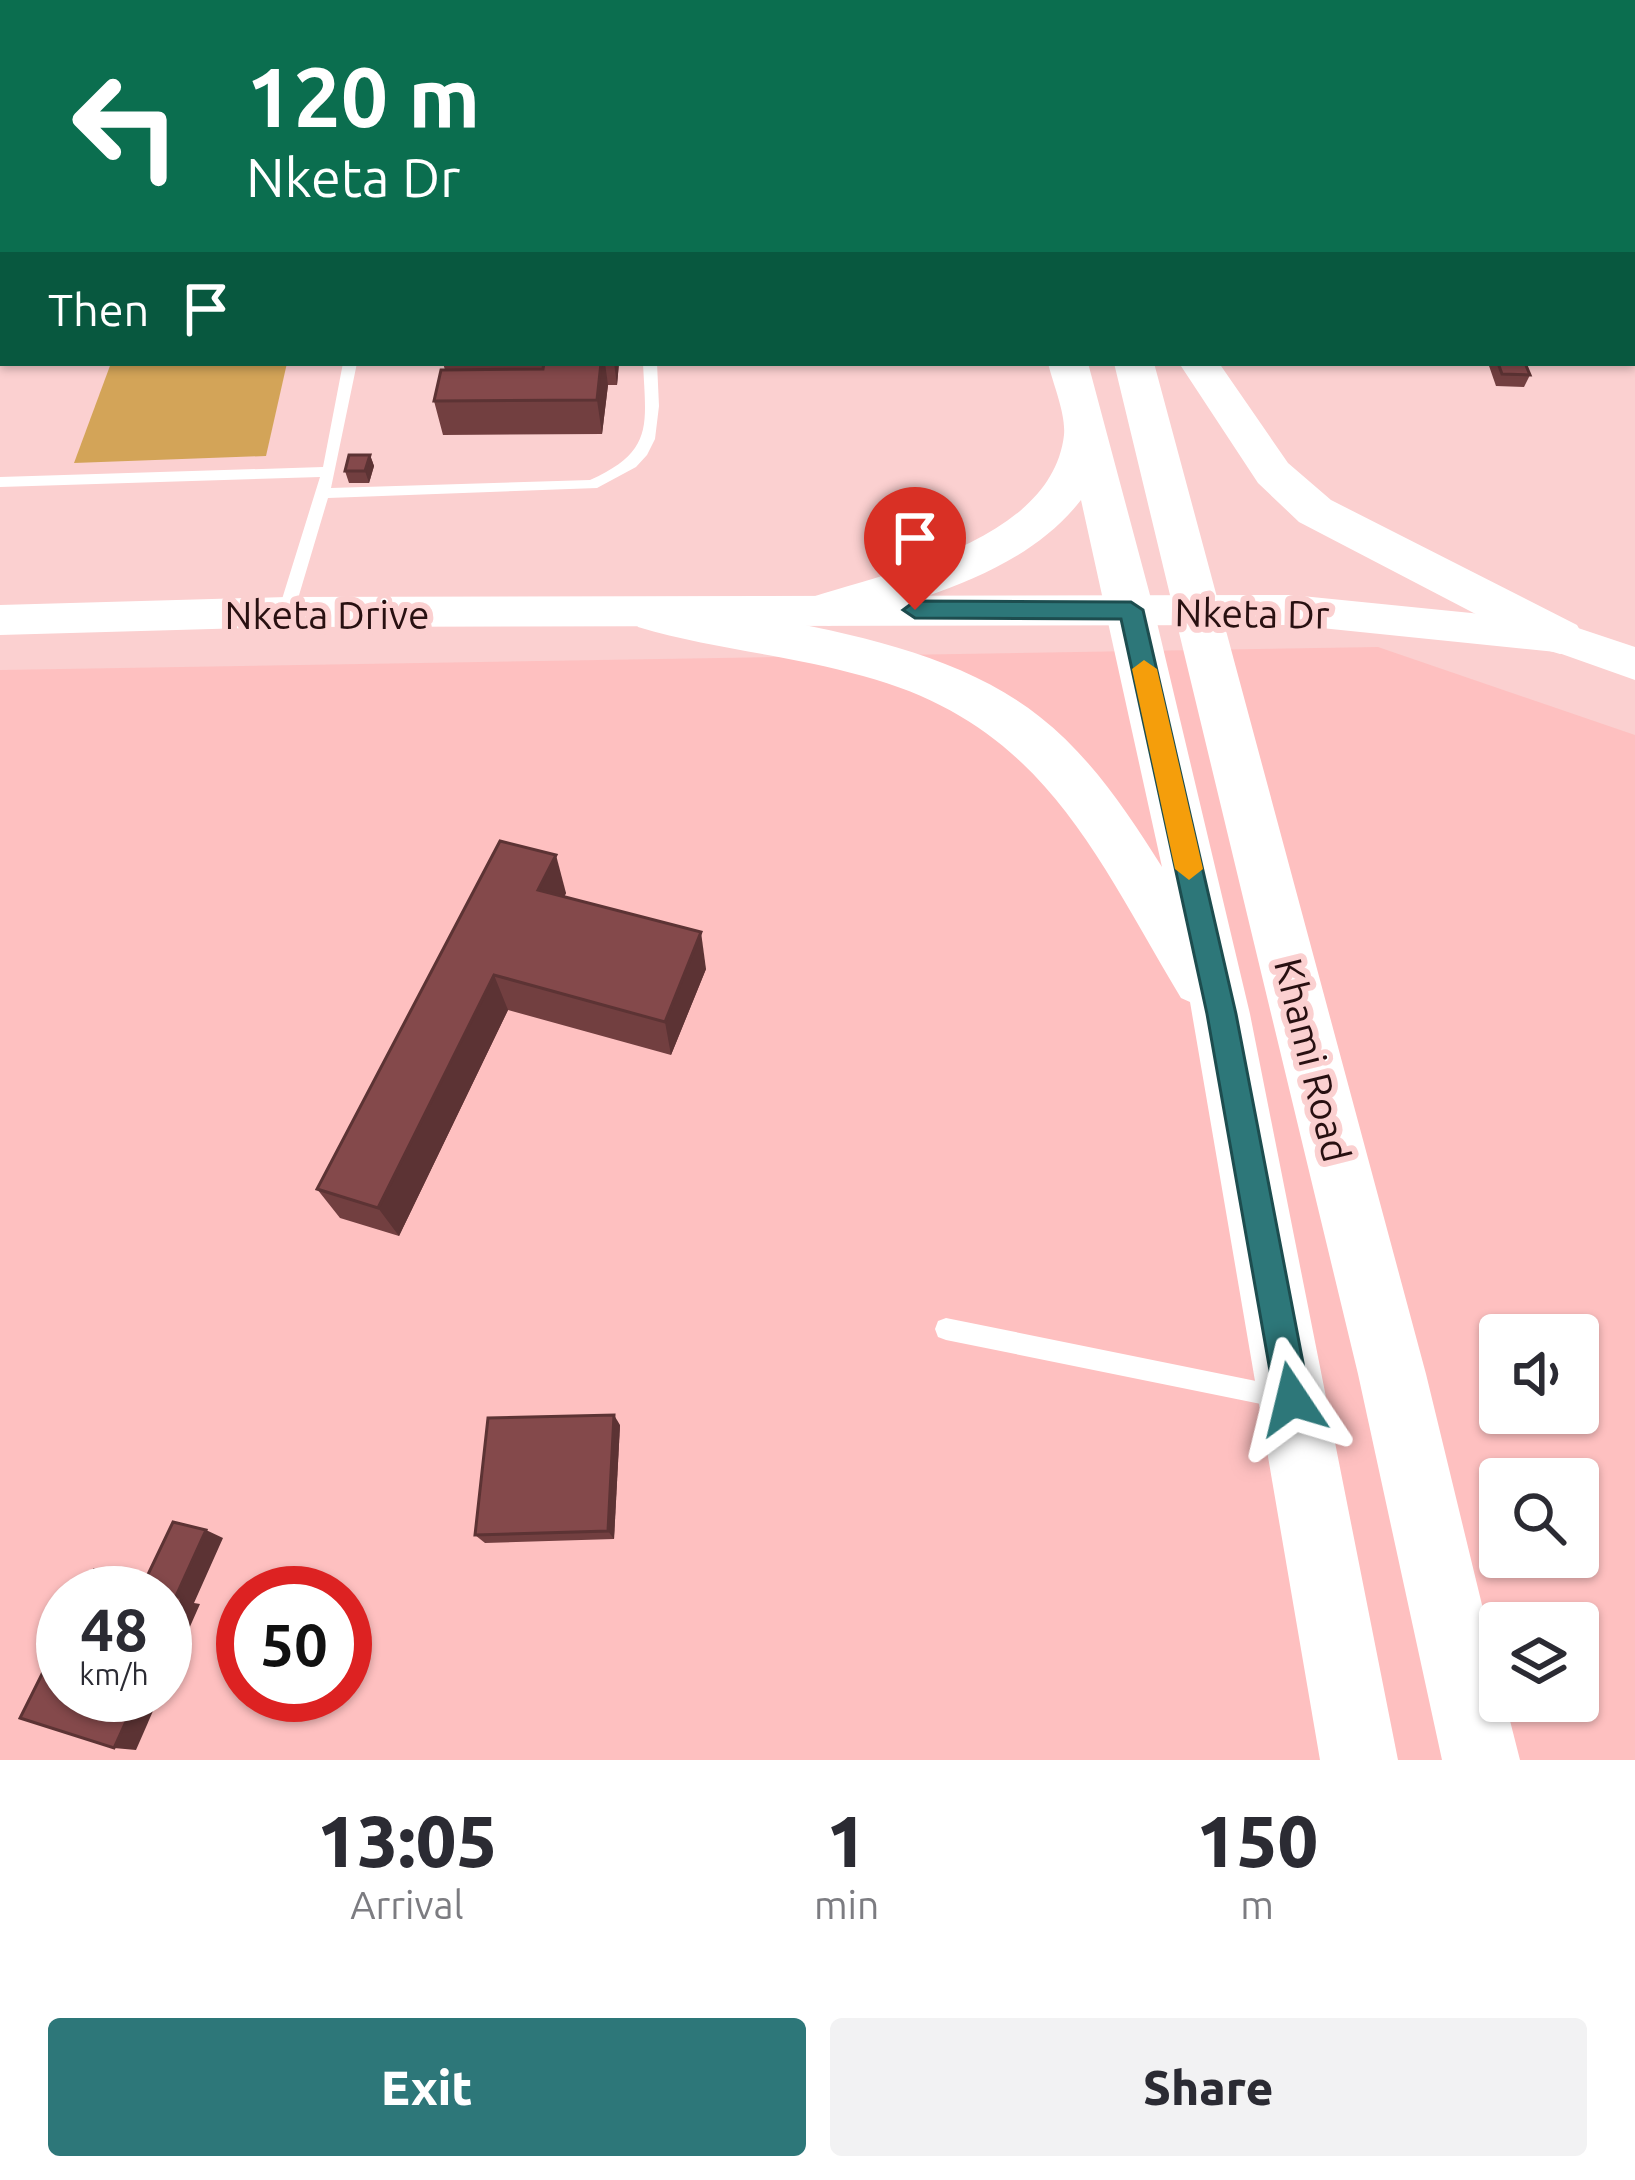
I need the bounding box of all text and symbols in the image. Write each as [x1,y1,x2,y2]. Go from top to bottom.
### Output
icon: left [48,48,204,204]
text: 120 m [246,49,480,143]
text: Nketa Dr [246,147,461,207]
icon: arrive [173,276,239,342]
text: Then [48,284,149,335]
pin [864,487,966,610]
icon: arrive [882,505,948,571]
street label: Nketa Dr [1174,590,1330,636]
street label: Nketa Drive [225,593,429,636]
street label: Khami Road [1267,954,1359,1166]
map controls [1479,1314,1599,1722]
button: sound [1479,1314,1599,1434]
position arrow [1229,1336,1355,1462]
button: search [1479,1458,1599,1578]
speed limit sign: 50 [216,1566,372,1722]
text: 48 [80,1595,148,1662]
button: layers [1479,1602,1599,1722]
text: km/h [79,1657,149,1691]
text: 13:05 [317,1800,497,1881]
text: 1 [826,1800,867,1881]
text: 150 [1196,1800,1318,1881]
text: Arrival [350,1883,464,1926]
text: min [814,1883,879,1926]
text: m [1240,1883,1274,1926]
button: Exit [48,2018,806,2156]
button: Share [830,2018,1587,2156]

